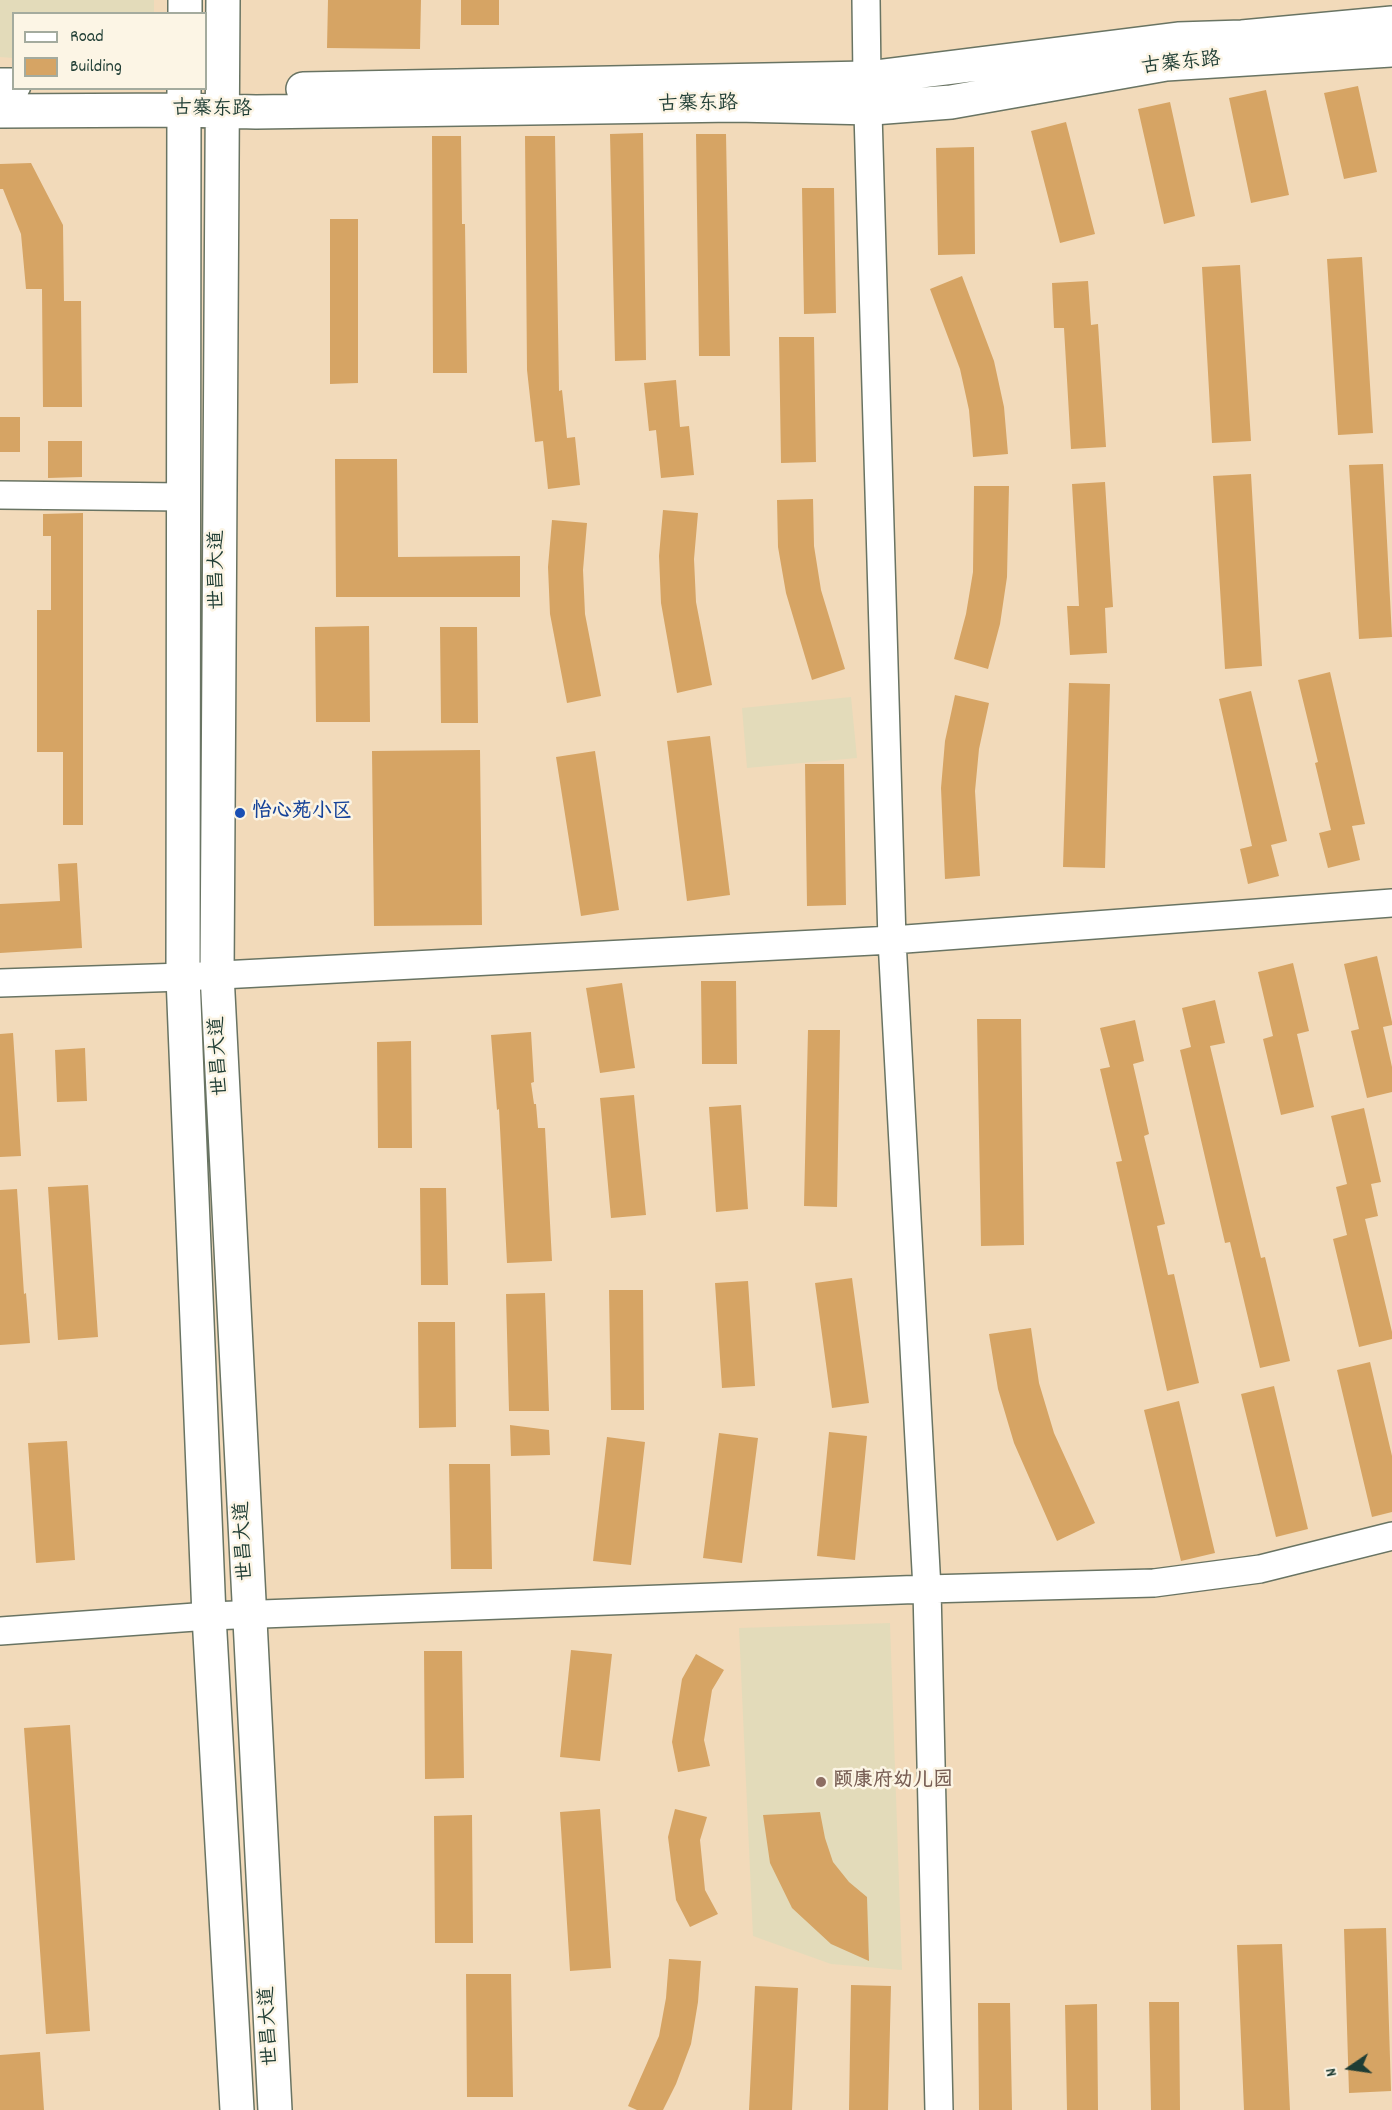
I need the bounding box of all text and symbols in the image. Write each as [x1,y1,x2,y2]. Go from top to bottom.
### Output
legend [12,12,207,90]
text: Road [70,25,104,50]
street label: 古寨东路 [1140,49,1222,81]
text: Building [70,55,122,80]
street label: 古寨东路 [658,93,738,119]
street label: 古寨东路 [172,98,252,124]
street label: 世昌大道 [207,530,231,610]
place label: 怡心苑小区 [252,801,352,825]
marker: 怡心苑小区 [233,806,247,820]
street label: 世昌大道 [207,1015,235,1097]
street label: 世昌大道 [232,1500,260,1582]
place label: 颐康府幼儿园 [833,1770,953,1794]
marker: 颐康府幼儿园 [814,1775,828,1789]
street label: 世昌大道 [257,1985,285,2067]
north arrow [1320,2038,1380,2098]
text: N [1320,2066,1344,2079]

